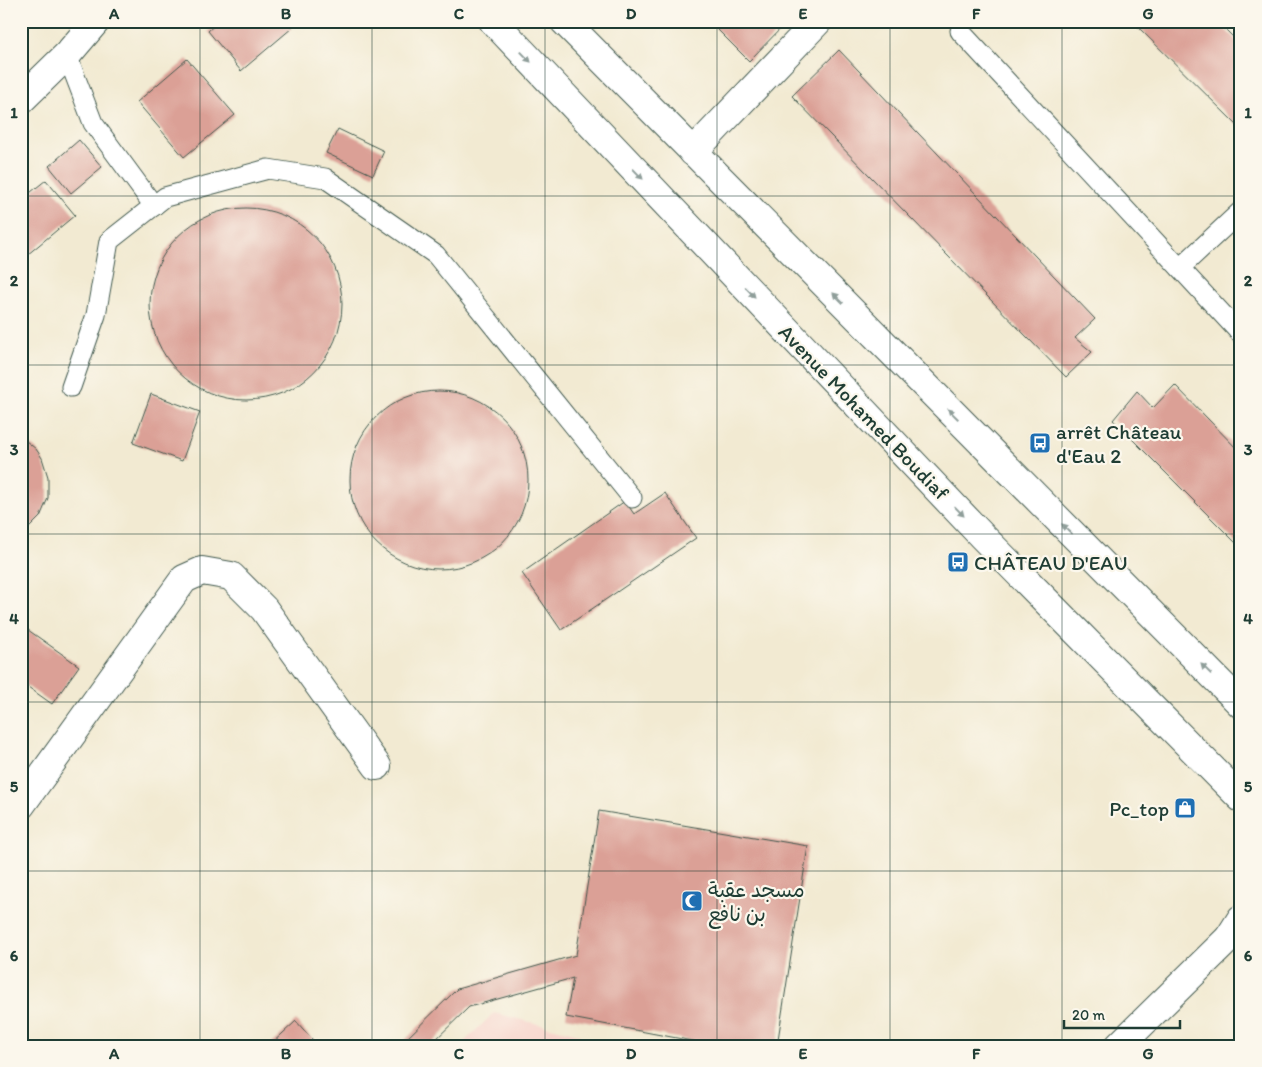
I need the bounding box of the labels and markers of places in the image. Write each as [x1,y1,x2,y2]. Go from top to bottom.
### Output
place label: arrêt Château d'Eau 2 [1056,419,1182,468]
bus stop icon: arrêt Château d'Eau 2 [1028,431,1052,455]
bus stop icon: CHÂTEAU D'EAU [946,550,970,574]
place label: CHÂTEAU D'EAU [974,550,1128,575]
place label: Pc_top [1109,796,1169,821]
shop icon: Pc_top [1173,796,1197,820]
place label: مسجد عقبة بن نافع [708,877,805,929]
mosque icon: مسجد عقبة بن نافع [680,889,704,913]

